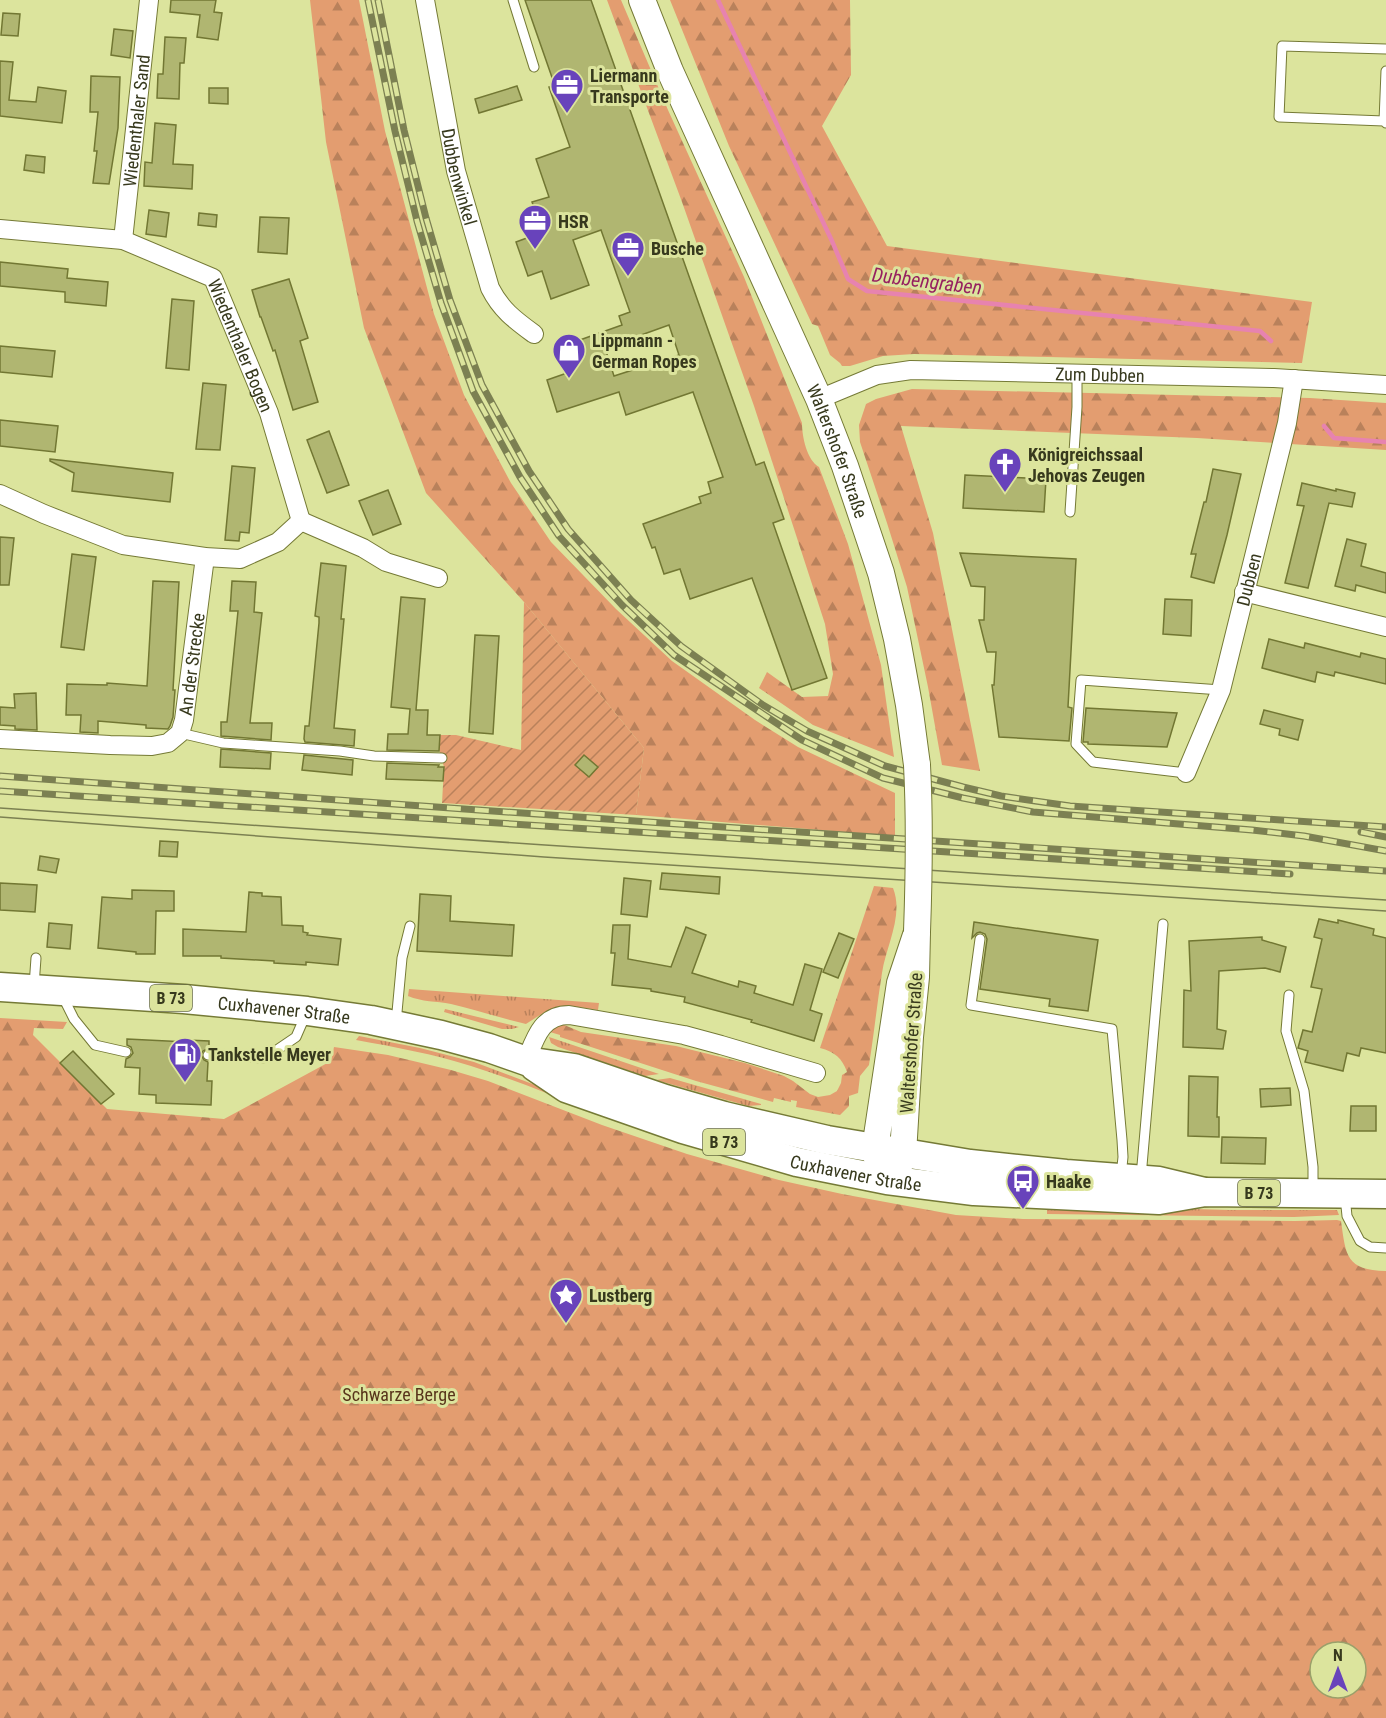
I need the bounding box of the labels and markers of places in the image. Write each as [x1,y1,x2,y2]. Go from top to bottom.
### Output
place label: Liermann Transporte [590,65,669,107]
office icon: Liermann Transporte [549,67,585,114]
office icon: HSR [517,203,553,250]
place label: HSR [558,211,589,232]
office icon: Busche [610,230,646,277]
place label: Busche [651,238,704,259]
place label: Lippmann - German Ropes [592,330,697,372]
shop icon: Lippmann - German Ropes [551,332,587,379]
place label: Königreichssaal Jehovas Zeugen [1028,444,1145,486]
church icon: Königreichssaal Jehovas Zeugen [987,446,1023,493]
fuel station icon: Tankstelle Meyer [167,1036,203,1083]
place label: Tankstelle Meyer [208,1044,331,1065]
bus stop icon: Haake [1005,1163,1041,1210]
place label: Haake [1046,1171,1091,1192]
place icon: Lustberg [548,1277,584,1324]
place label: Lustberg [589,1285,652,1306]

